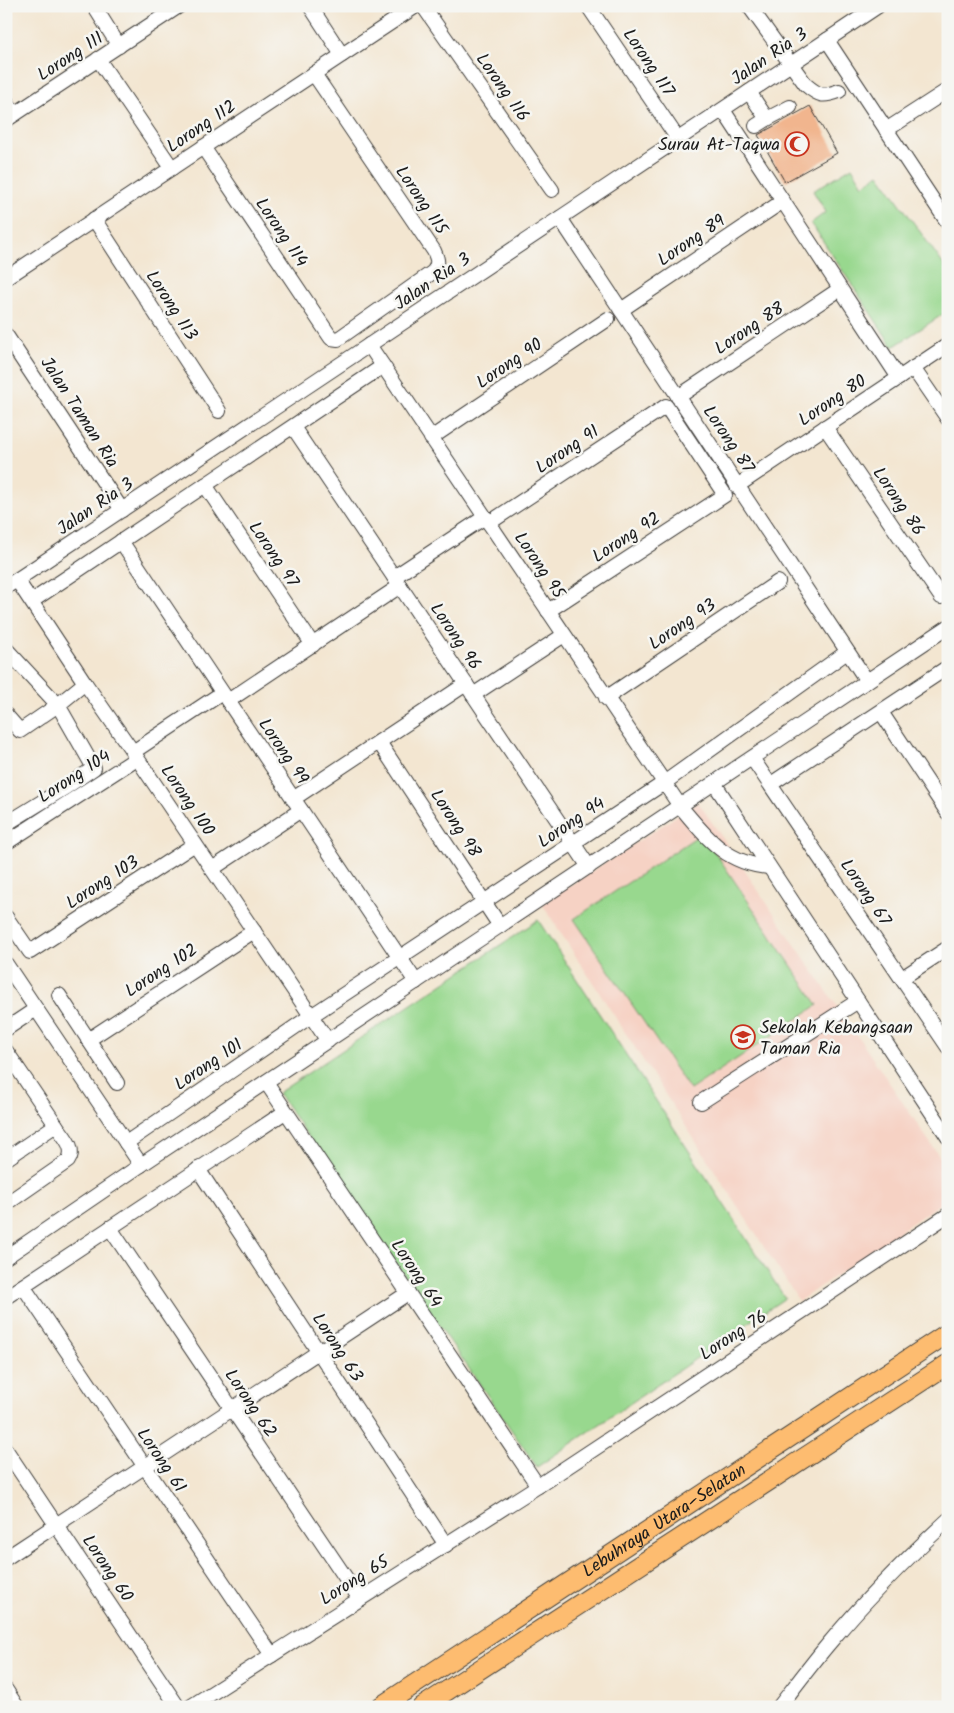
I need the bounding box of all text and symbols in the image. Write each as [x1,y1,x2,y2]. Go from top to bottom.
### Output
street label: Jalan Ria 3 [726,21,814,94]
street label: Lorong 117 [614,23,682,103]
street label: Lorong 111 [32,25,110,90]
street label: Lorong 116 [467,47,536,128]
street label: Lorong 112 [161,93,243,161]
place label: Surau At-Taqwa [658,131,780,160]
mosque icon: Surau At-Taqwa [784,131,810,157]
street label: Lorong 115 [387,160,455,243]
street label: Lorong 114 [247,192,315,274]
street label: Lorong 89 [652,208,732,275]
street label: Jalan Ria 3 [389,246,477,319]
street label: Lorong 113 [137,265,204,347]
street label: Lorong 88 [709,295,791,363]
street label: Lorong 90 [471,331,549,397]
street label: Jalan Taman Ria [32,351,126,474]
street label: Lorong 80 [793,368,873,435]
street label: Lorong 87 [694,400,762,480]
street label: Lorong 91 [530,418,606,482]
street label: Lorong 86 [864,461,932,542]
street label: Jalan Ria 3 [52,471,140,544]
street label: Lorong 92 [587,505,667,571]
street label: Lorong 97 [240,516,306,594]
street label: Lorong 95 [506,526,573,607]
street label: Lorong 93 [643,592,723,659]
street label: Lorong 96 [421,597,488,677]
street label: Lorong 99 [250,713,316,791]
street label: Lorong 104 [33,743,117,812]
street label: Lorong 100 [152,759,221,843]
street label: Lorong 98 [422,784,488,864]
street label: Lorong 94 [532,790,612,857]
street label: Lorong 103 [60,849,145,918]
street label: Lorong 67 [832,853,898,933]
street label: Lorong 102 [119,937,204,1006]
place label: Sekolah Kebangsaan Taman Ria [760,1014,913,1064]
school or university icon: Sekolah Kebangsaan Taman Ria [730,1024,756,1050]
street label: Lorong 101 [168,1031,249,1099]
street label: Lorong 64 [382,1234,449,1314]
street label: Lorong 76 [694,1303,773,1369]
street label: Lorong 63 [303,1307,370,1388]
street label: Lorong 62 [216,1363,284,1444]
street label: Lorong 61 [128,1422,193,1499]
street label: Lebuhraya Utara–Selatan [577,1457,753,1586]
street label: Lorong 60 [73,1529,140,1609]
street label: Lorong 65 [314,1548,396,1614]

